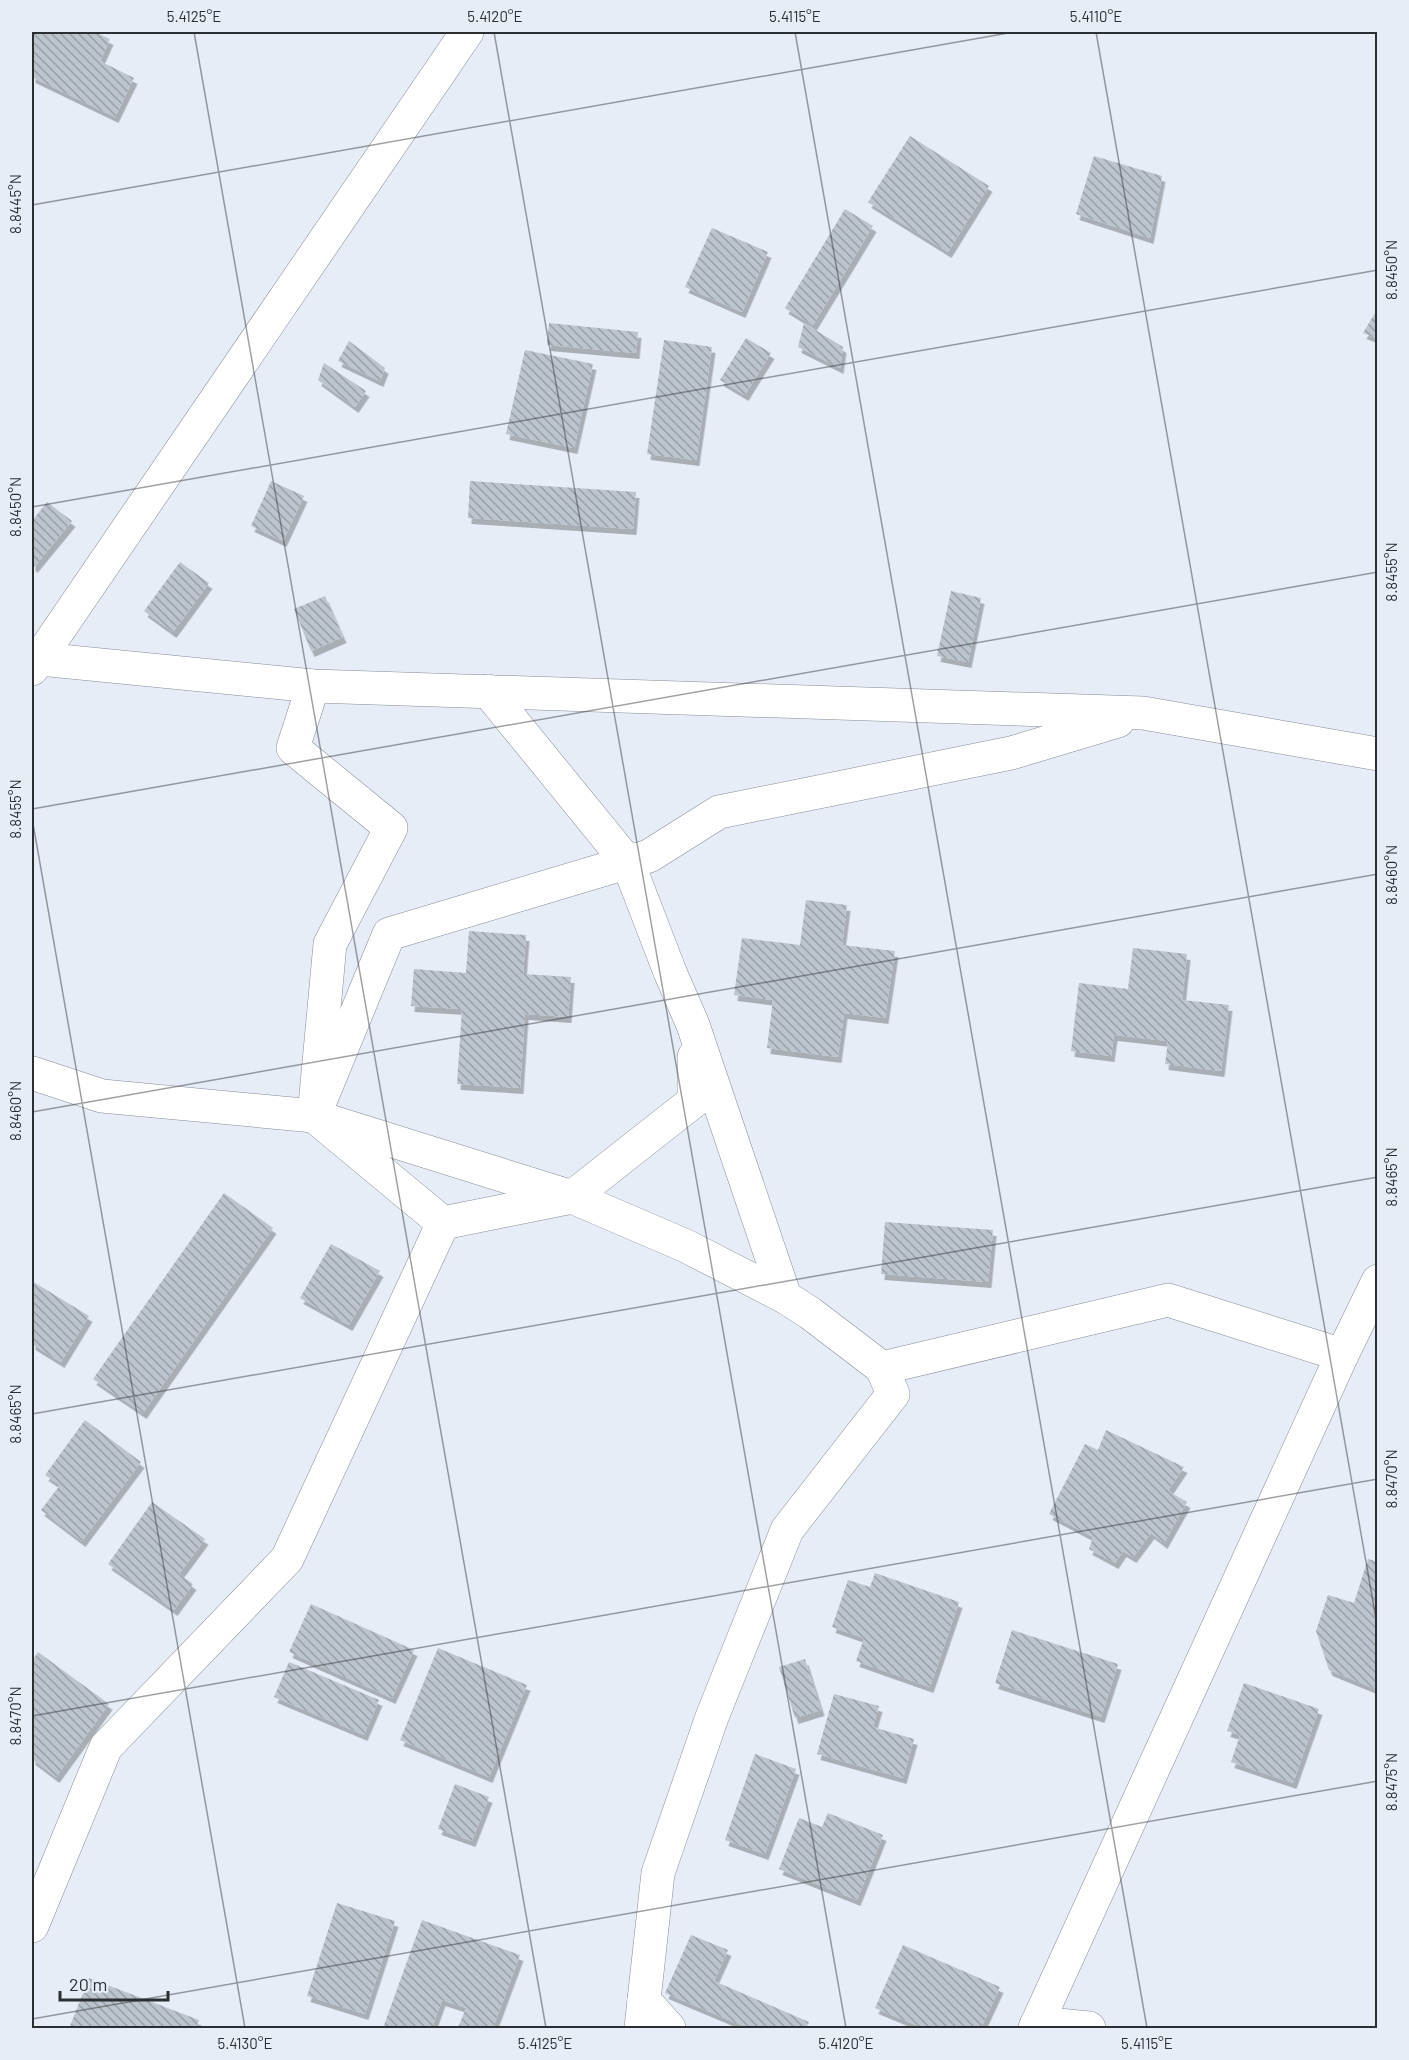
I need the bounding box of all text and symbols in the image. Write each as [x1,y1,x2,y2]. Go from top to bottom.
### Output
text: 5.4125°E [167,7,221,25]
text: 5.4120°E [467,7,523,25]
text: 5.4115°E [769,7,821,25]
text: 5.4110°E [1070,7,1122,25]
text: 8.8445°N [6,174,24,234]
text: 8.8450°N [1382,240,1400,300]
text: 8.8450°N [6,477,24,537]
text: 8.8455°N [1382,542,1400,602]
text: 8.8455°N [6,779,24,839]
text: 8.8460°N [1382,845,1400,905]
text: 8.8460°N [6,1081,24,1141]
text: 8.8465°N [1382,1147,1400,1207]
text: 8.8465°N [6,1384,24,1444]
text: 8.8470°N [1382,1449,1400,1509]
text: 8.8470°N [6,1686,24,1746]
text: 8.8475°N [1382,1753,1400,1811]
scale bar [60,1964,168,2002]
text: 20 m [69,1973,107,1995]
text: 5.4130°E [217,2034,273,2052]
text: 5.4125°E [518,2034,572,2052]
text: 5.4120°E [818,2034,874,2052]
text: 5.4115°E [1121,2034,1173,2052]

